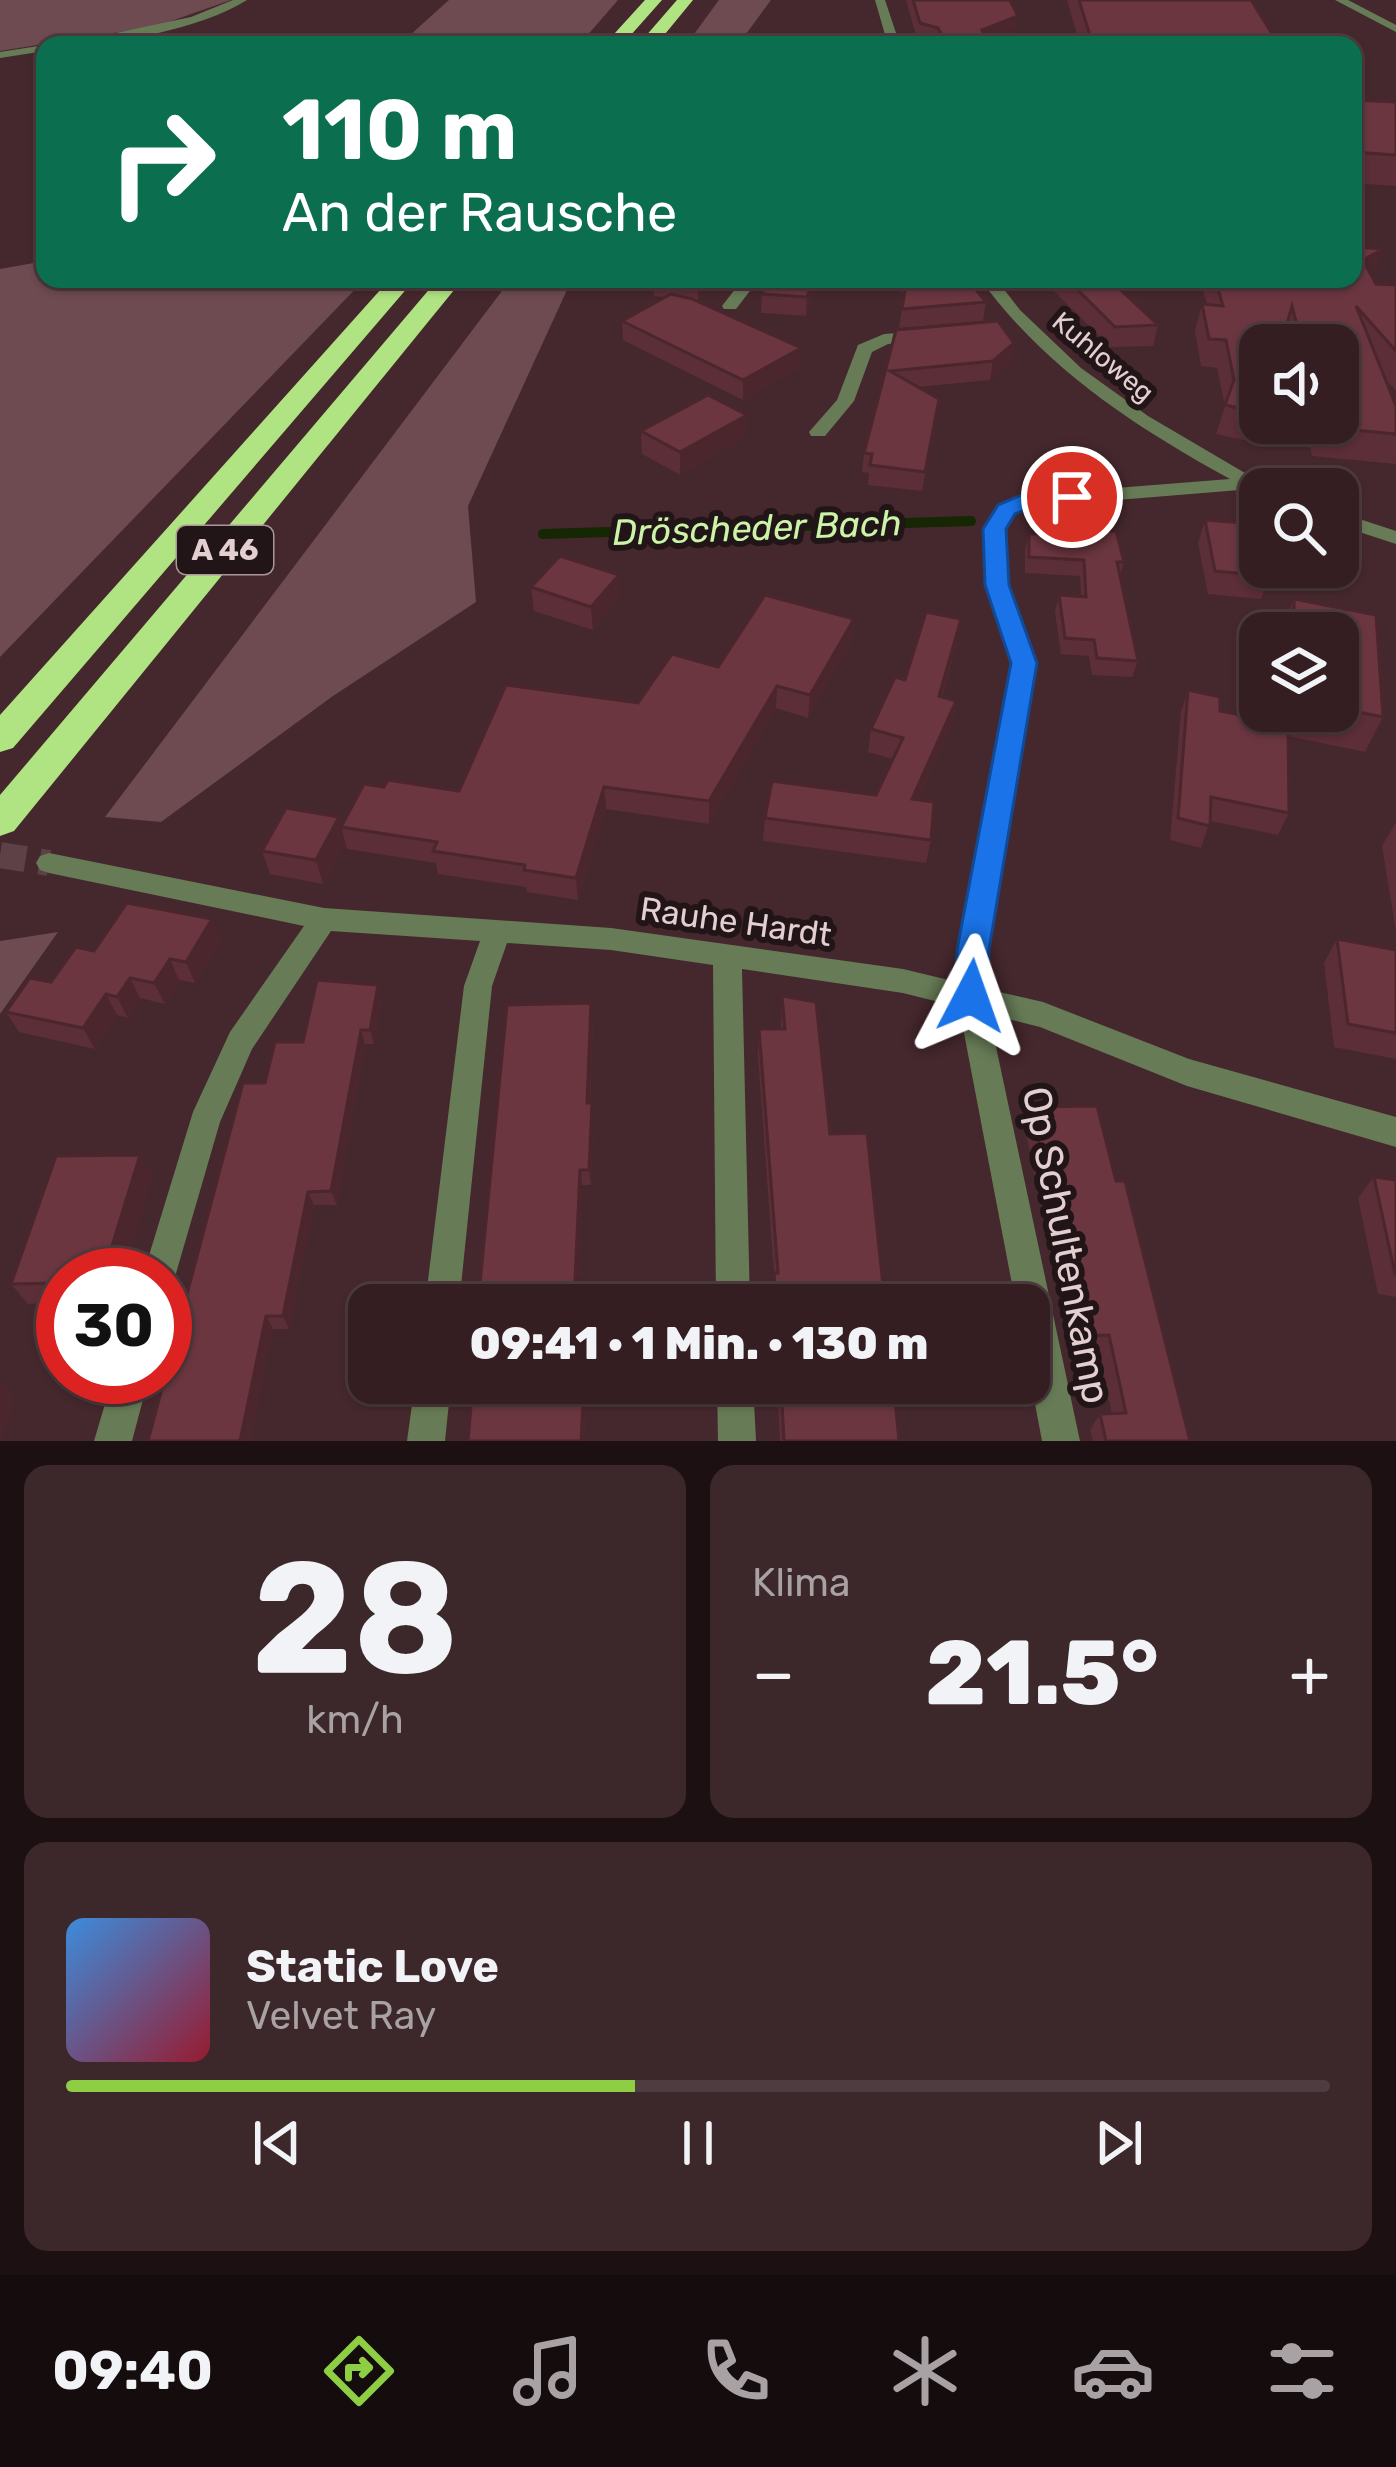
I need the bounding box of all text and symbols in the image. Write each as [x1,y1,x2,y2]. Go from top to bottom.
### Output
text: 110 m [282,80,517,180]
icon: right [84,84,240,240]
text: An der Rausche [282,181,677,245]
street label: Kuhloweg [1046,305,1160,409]
map controls [1239,324,1359,732]
button: sound [1239,324,1359,444]
pin [1021,446,1123,548]
icon: arrive [1039,464,1105,530]
button: search [1239,468,1359,588]
water label: Dröscheder Bach [612,501,902,554]
road number: A 46 [177,526,273,574]
button: layers [1239,612,1359,732]
street label: Rauhe Hardt [638,889,834,954]
position arrow [908,933,1034,1059]
street label: Op Schultenkamp [1013,1083,1119,1407]
speed limit sign: 30 [36,1248,192,1404]
text: 09:41 · 1 Min. · 130 m [469,1317,929,1370]
text: 28 [251,1526,459,1711]
text: Klima [752,1560,851,1606]
text: 21.5° [925,1620,1158,1727]
text: − [752,1634,795,1713]
text: + [1289,1634,1330,1713]
text: km/h [306,1697,404,1743]
text: Static Love [246,1940,499,1993]
text: Velvet Ray [246,1993,436,2039]
icon: previous [244,2110,310,2176]
icon: pause [665,2110,731,2176]
icon: next [1086,2110,1152,2176]
icon: directions [317,2329,401,2413]
icon: music [506,2329,590,2413]
icon: phone [694,2329,778,2413]
icon: climate [883,2329,967,2413]
icon: car [1071,2329,1155,2413]
icon: filters [1260,2329,1344,2413]
text: 09:40 [52,2339,213,2403]

